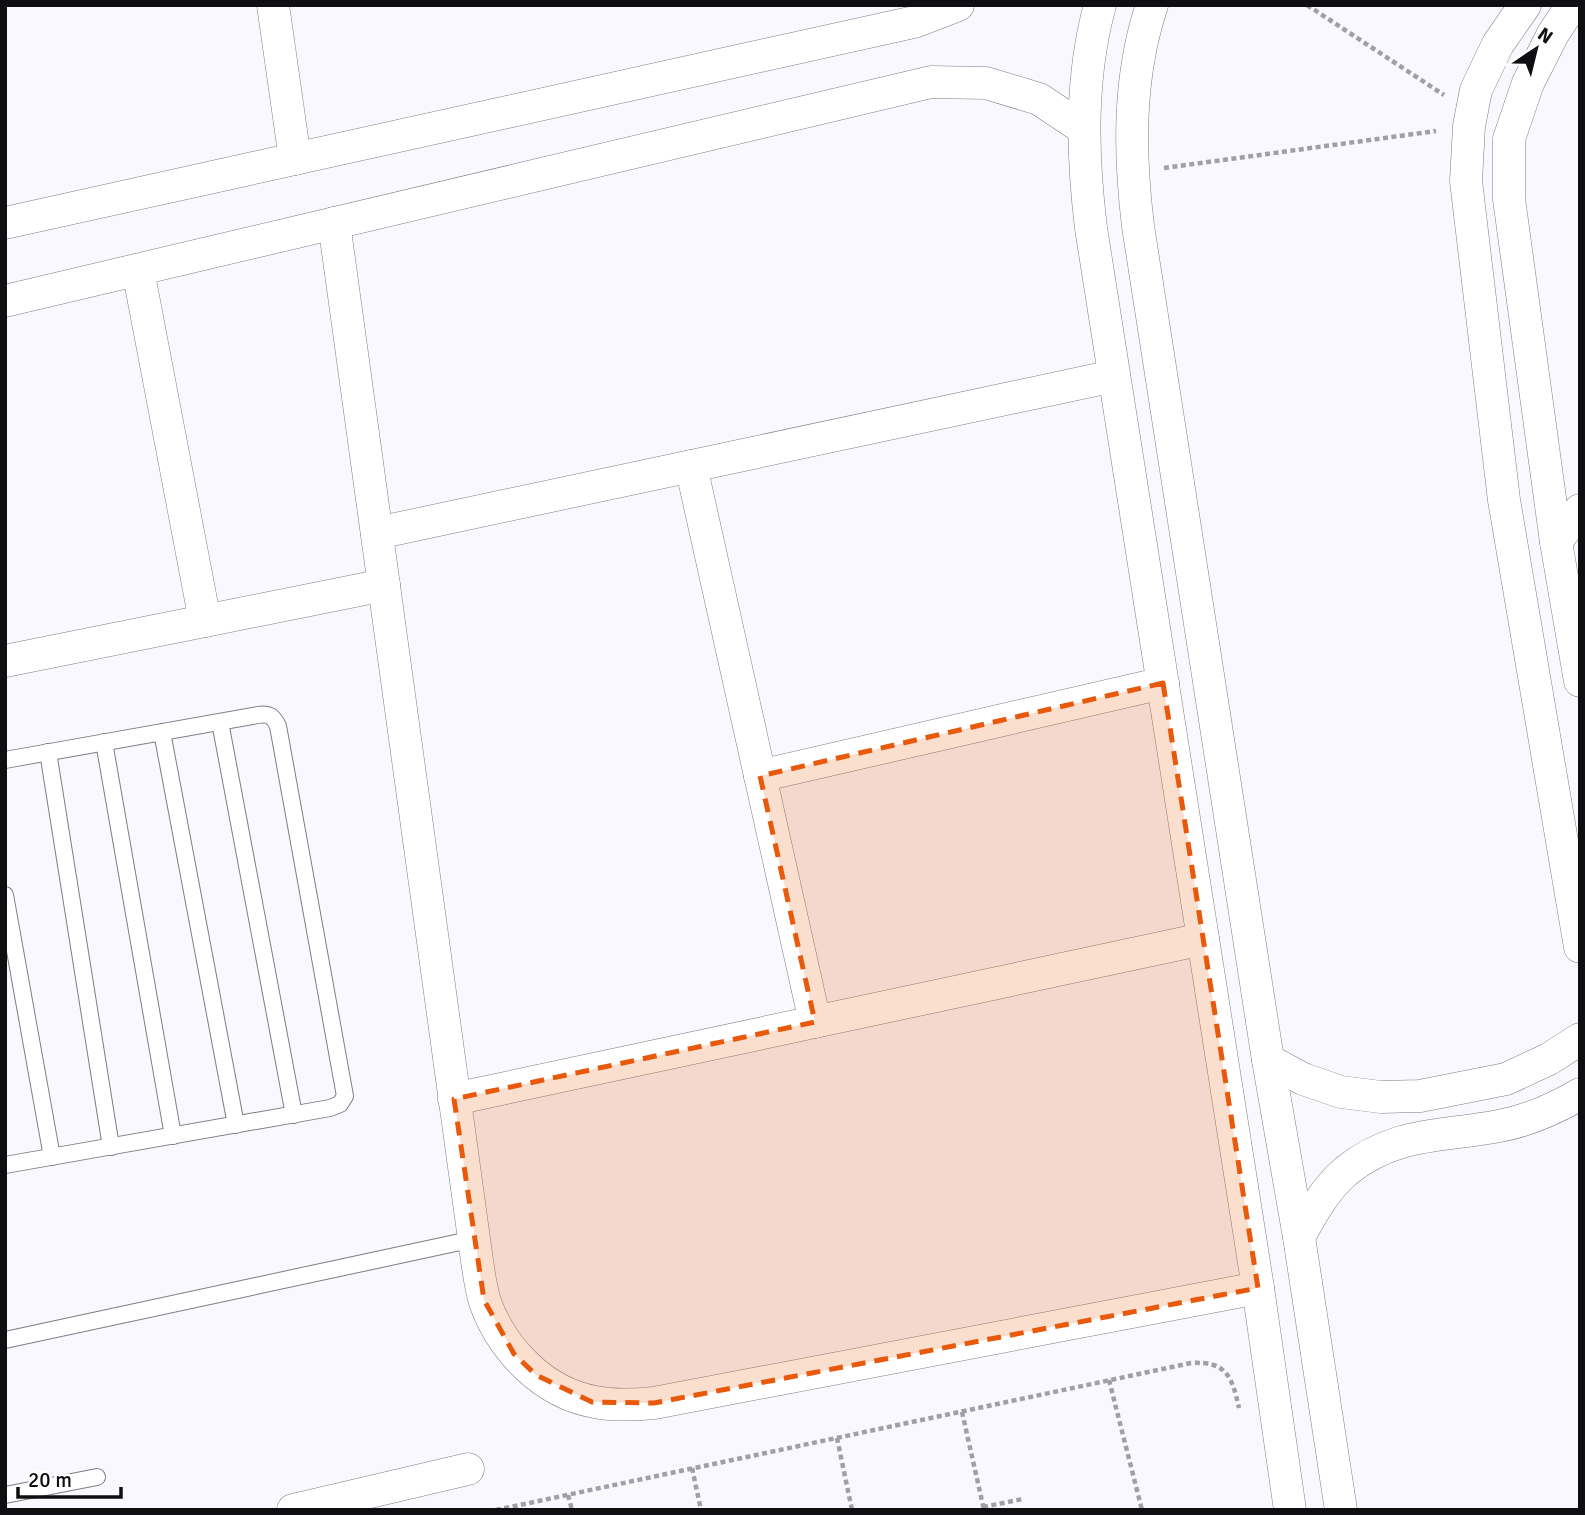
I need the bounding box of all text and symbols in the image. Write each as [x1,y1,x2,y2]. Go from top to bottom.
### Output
north arrow [1501,14,1571,84]
text: N [1533,22,1557,50]
scale bar [18,1456,121,1500]
text: 20 m [28,1467,72,1493]

